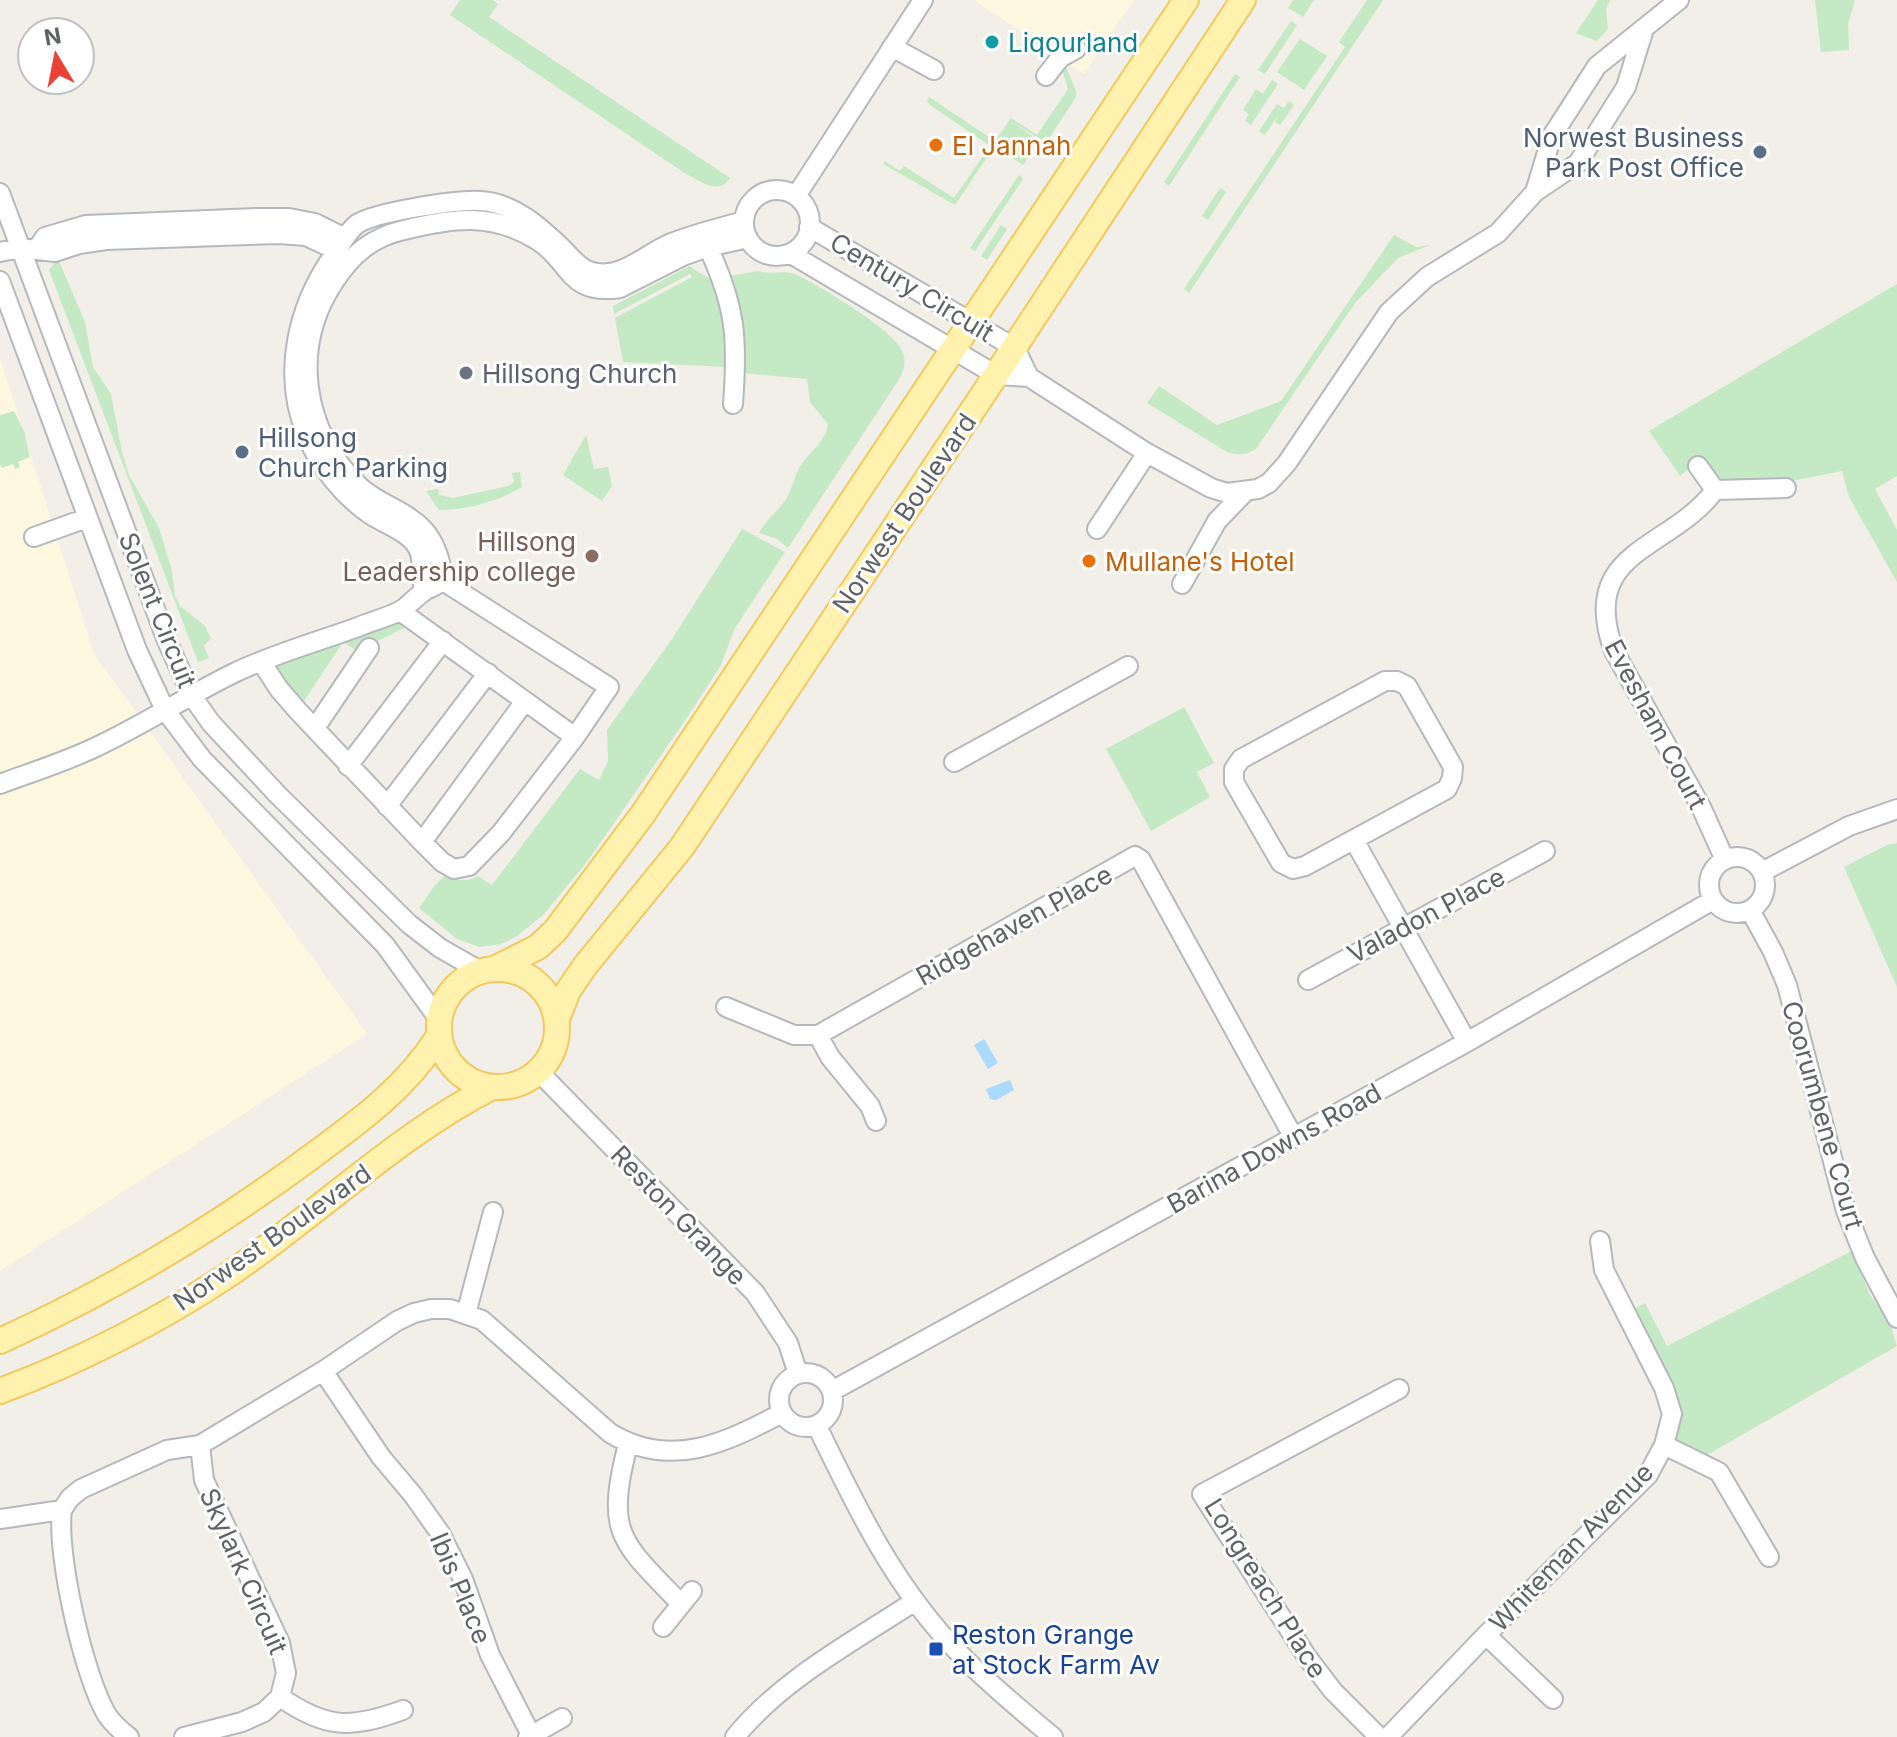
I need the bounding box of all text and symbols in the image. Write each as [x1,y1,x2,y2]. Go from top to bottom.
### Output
north arrow [16,16,96,96]
text: N [42,22,63,51]
place label: Liqourland [1008,27,1138,58]
marker: Liqourland [983,33,1001,51]
place label: Norwest Business Park Post Office [1523,122,1744,183]
place label: El Jannah [952,130,1071,161]
marker: El Jannah [927,136,945,154]
marker: Norwest Business Park Post Office [1751,143,1769,161]
street label: Century Circuit [825,226,999,348]
place label: Hillsong Church [482,358,677,389]
marker: Hillsong Church [457,364,475,382]
street label: Norwest Boulevard [826,407,982,619]
place label: Hillsong Church Parking [258,422,448,483]
marker: Hillsong Church Parking [233,443,251,461]
place label: Hillsong Leadership college [342,526,576,587]
street label: Solent Circuit [113,528,203,692]
place label: Mullane's Hotel [1105,546,1295,577]
marker: Hillsong Leadership college [583,547,601,565]
marker: Mullane's Hotel [1080,552,1098,570]
street label: Evesham Court [1598,634,1714,814]
street label: Ridgehaven Place [911,858,1117,992]
street label: Valadon Place [1342,861,1510,969]
street label: Coorumbene Court [1776,997,1870,1233]
street label: Barina Downs Road [1162,1076,1386,1220]
street label: Reston Grange [605,1139,753,1291]
street label: Norwest Boulevard [167,1157,377,1317]
street label: Whiteman Avenue [1483,1456,1659,1638]
street label: Skylark Circuit [194,1483,294,1659]
street label: Longreach Place [1198,1492,1334,1684]
street label: Ibis Place [424,1528,498,1648]
place label: Reston Grange at Stock Farm Av [952,1619,1160,1680]
marker: Reston Grange at Stock Farm Av [927,1640,945,1658]

